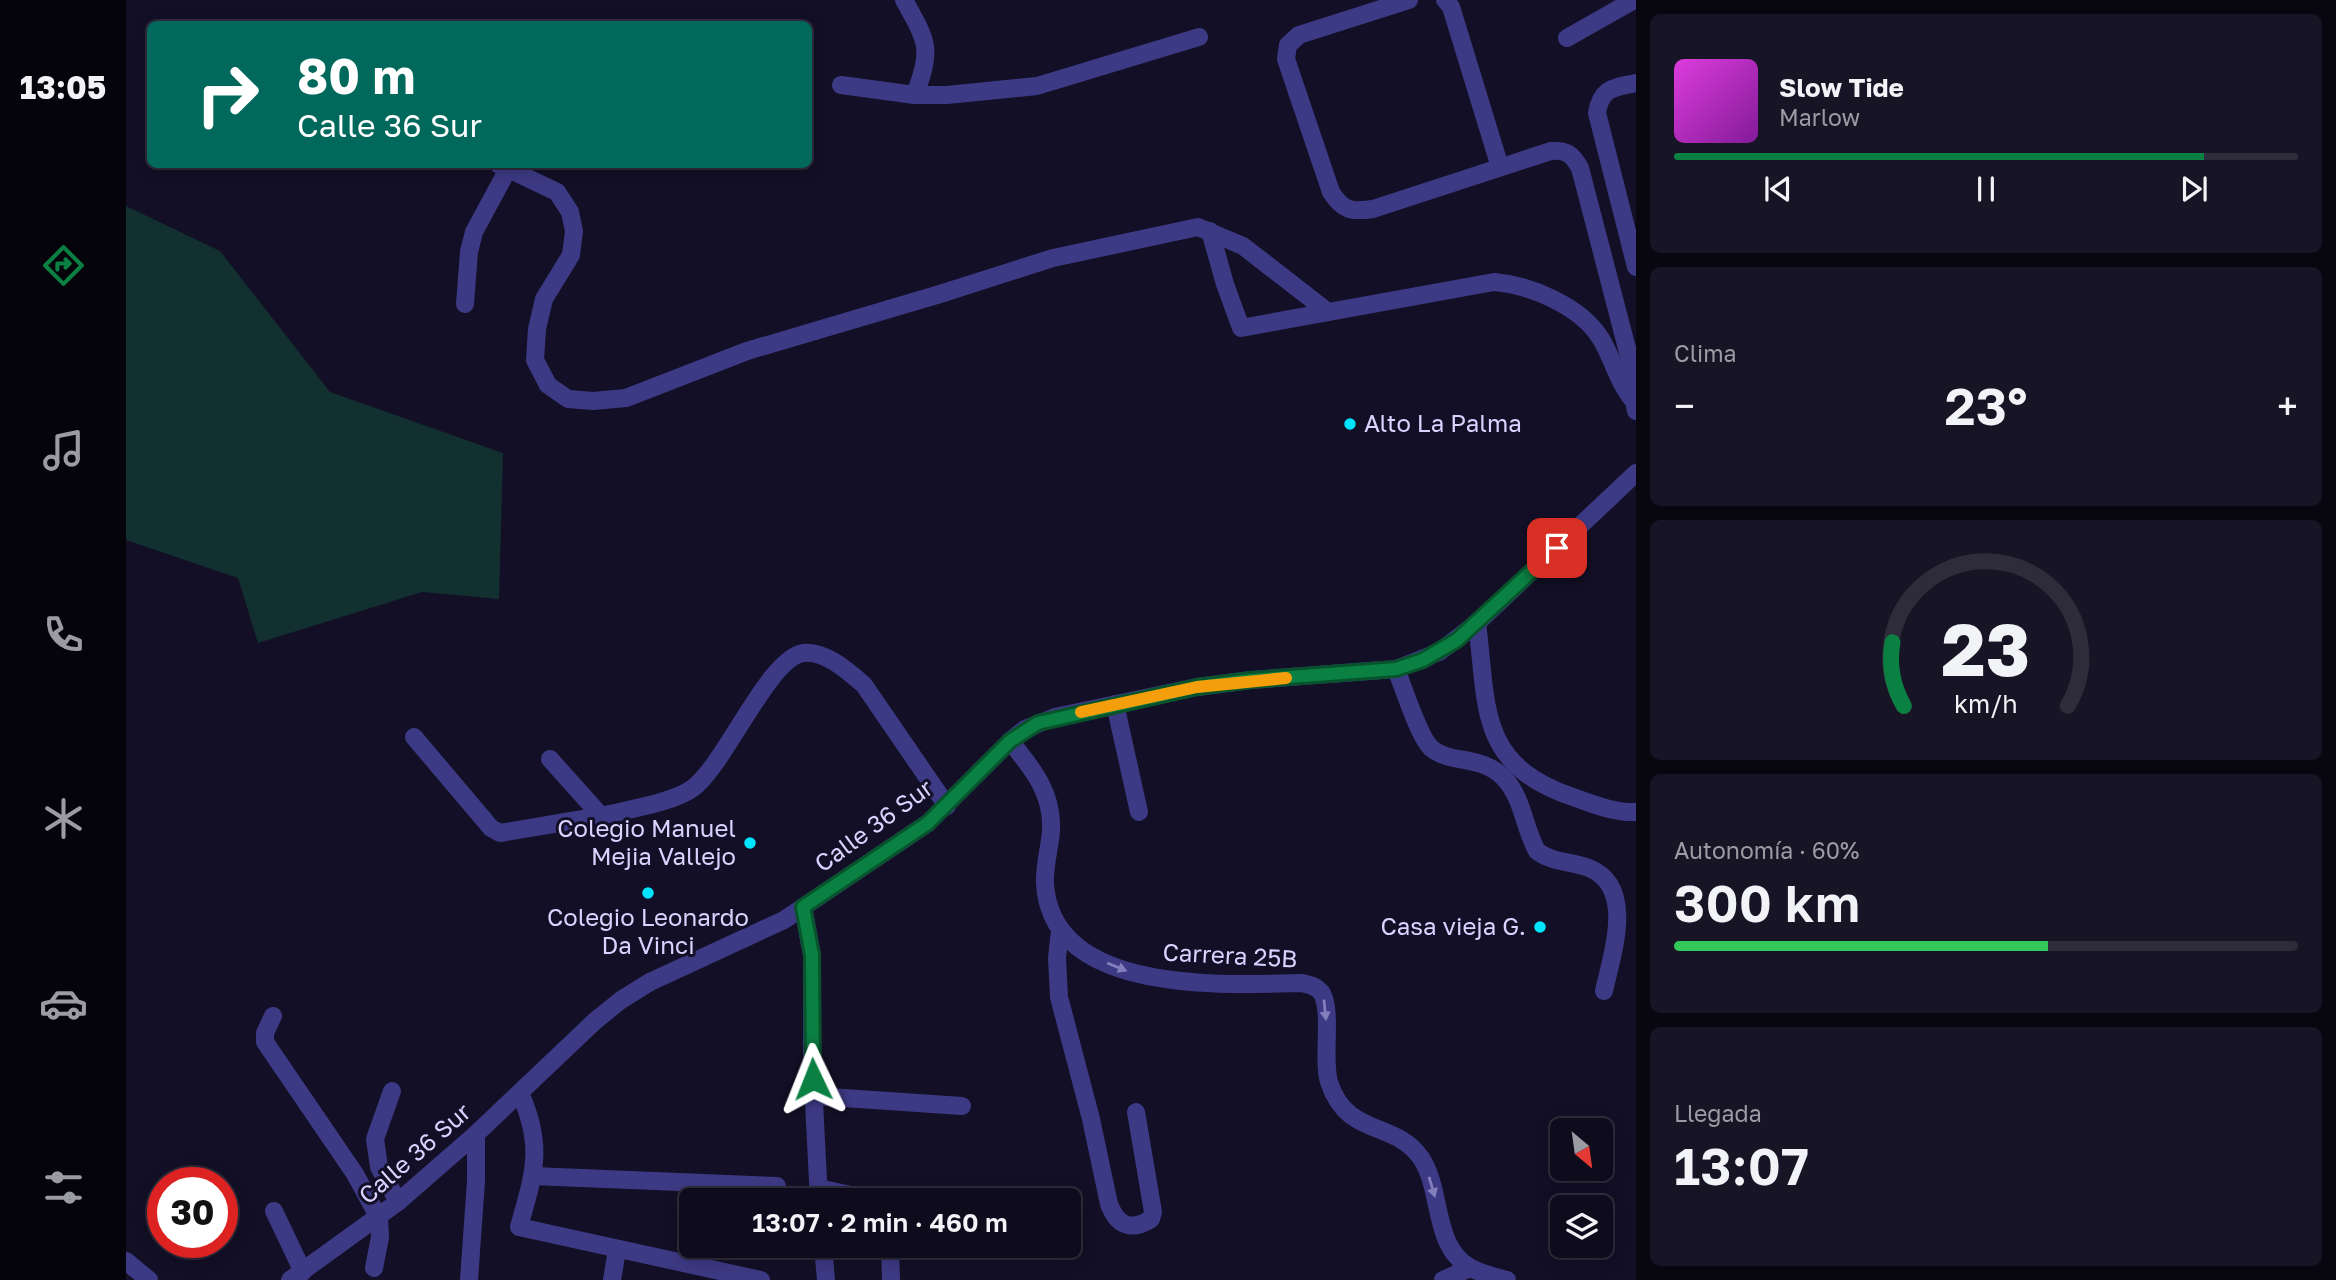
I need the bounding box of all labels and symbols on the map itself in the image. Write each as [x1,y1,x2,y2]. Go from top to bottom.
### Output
place label: Alto La Palma [1364,408,1522,437]
marker: Alto La Palma [1342,416,1358,432]
pin [1527,518,1587,578]
street label: Calle 36 Sur [808,772,938,877]
place label: Colegio Manuel Mejia Vallejo [557,813,736,870]
marker: Colegio Manuel Mejia Vallejo [742,835,758,851]
marker: Colegio Leonardo Da Vinci [640,885,656,901]
place label: Colegio Leonardo Da Vinci [547,902,749,959]
place label: Casa vieja G. [1380,911,1526,940]
marker: Casa vieja G. [1532,919,1548,935]
street label: Carrera 25B [1162,936,1298,973]
one-way arrow [1107,962,1128,973]
one-way arrow [1319,999,1330,1021]
position arrow [776,1042,850,1116]
street label: Calle 36 Sur [352,1096,476,1209]
north arrow [1550,1118,1614,1181]
speed limit sign: 30 [147,1167,238,1258]
one-way arrow [1428,1176,1438,1197]

